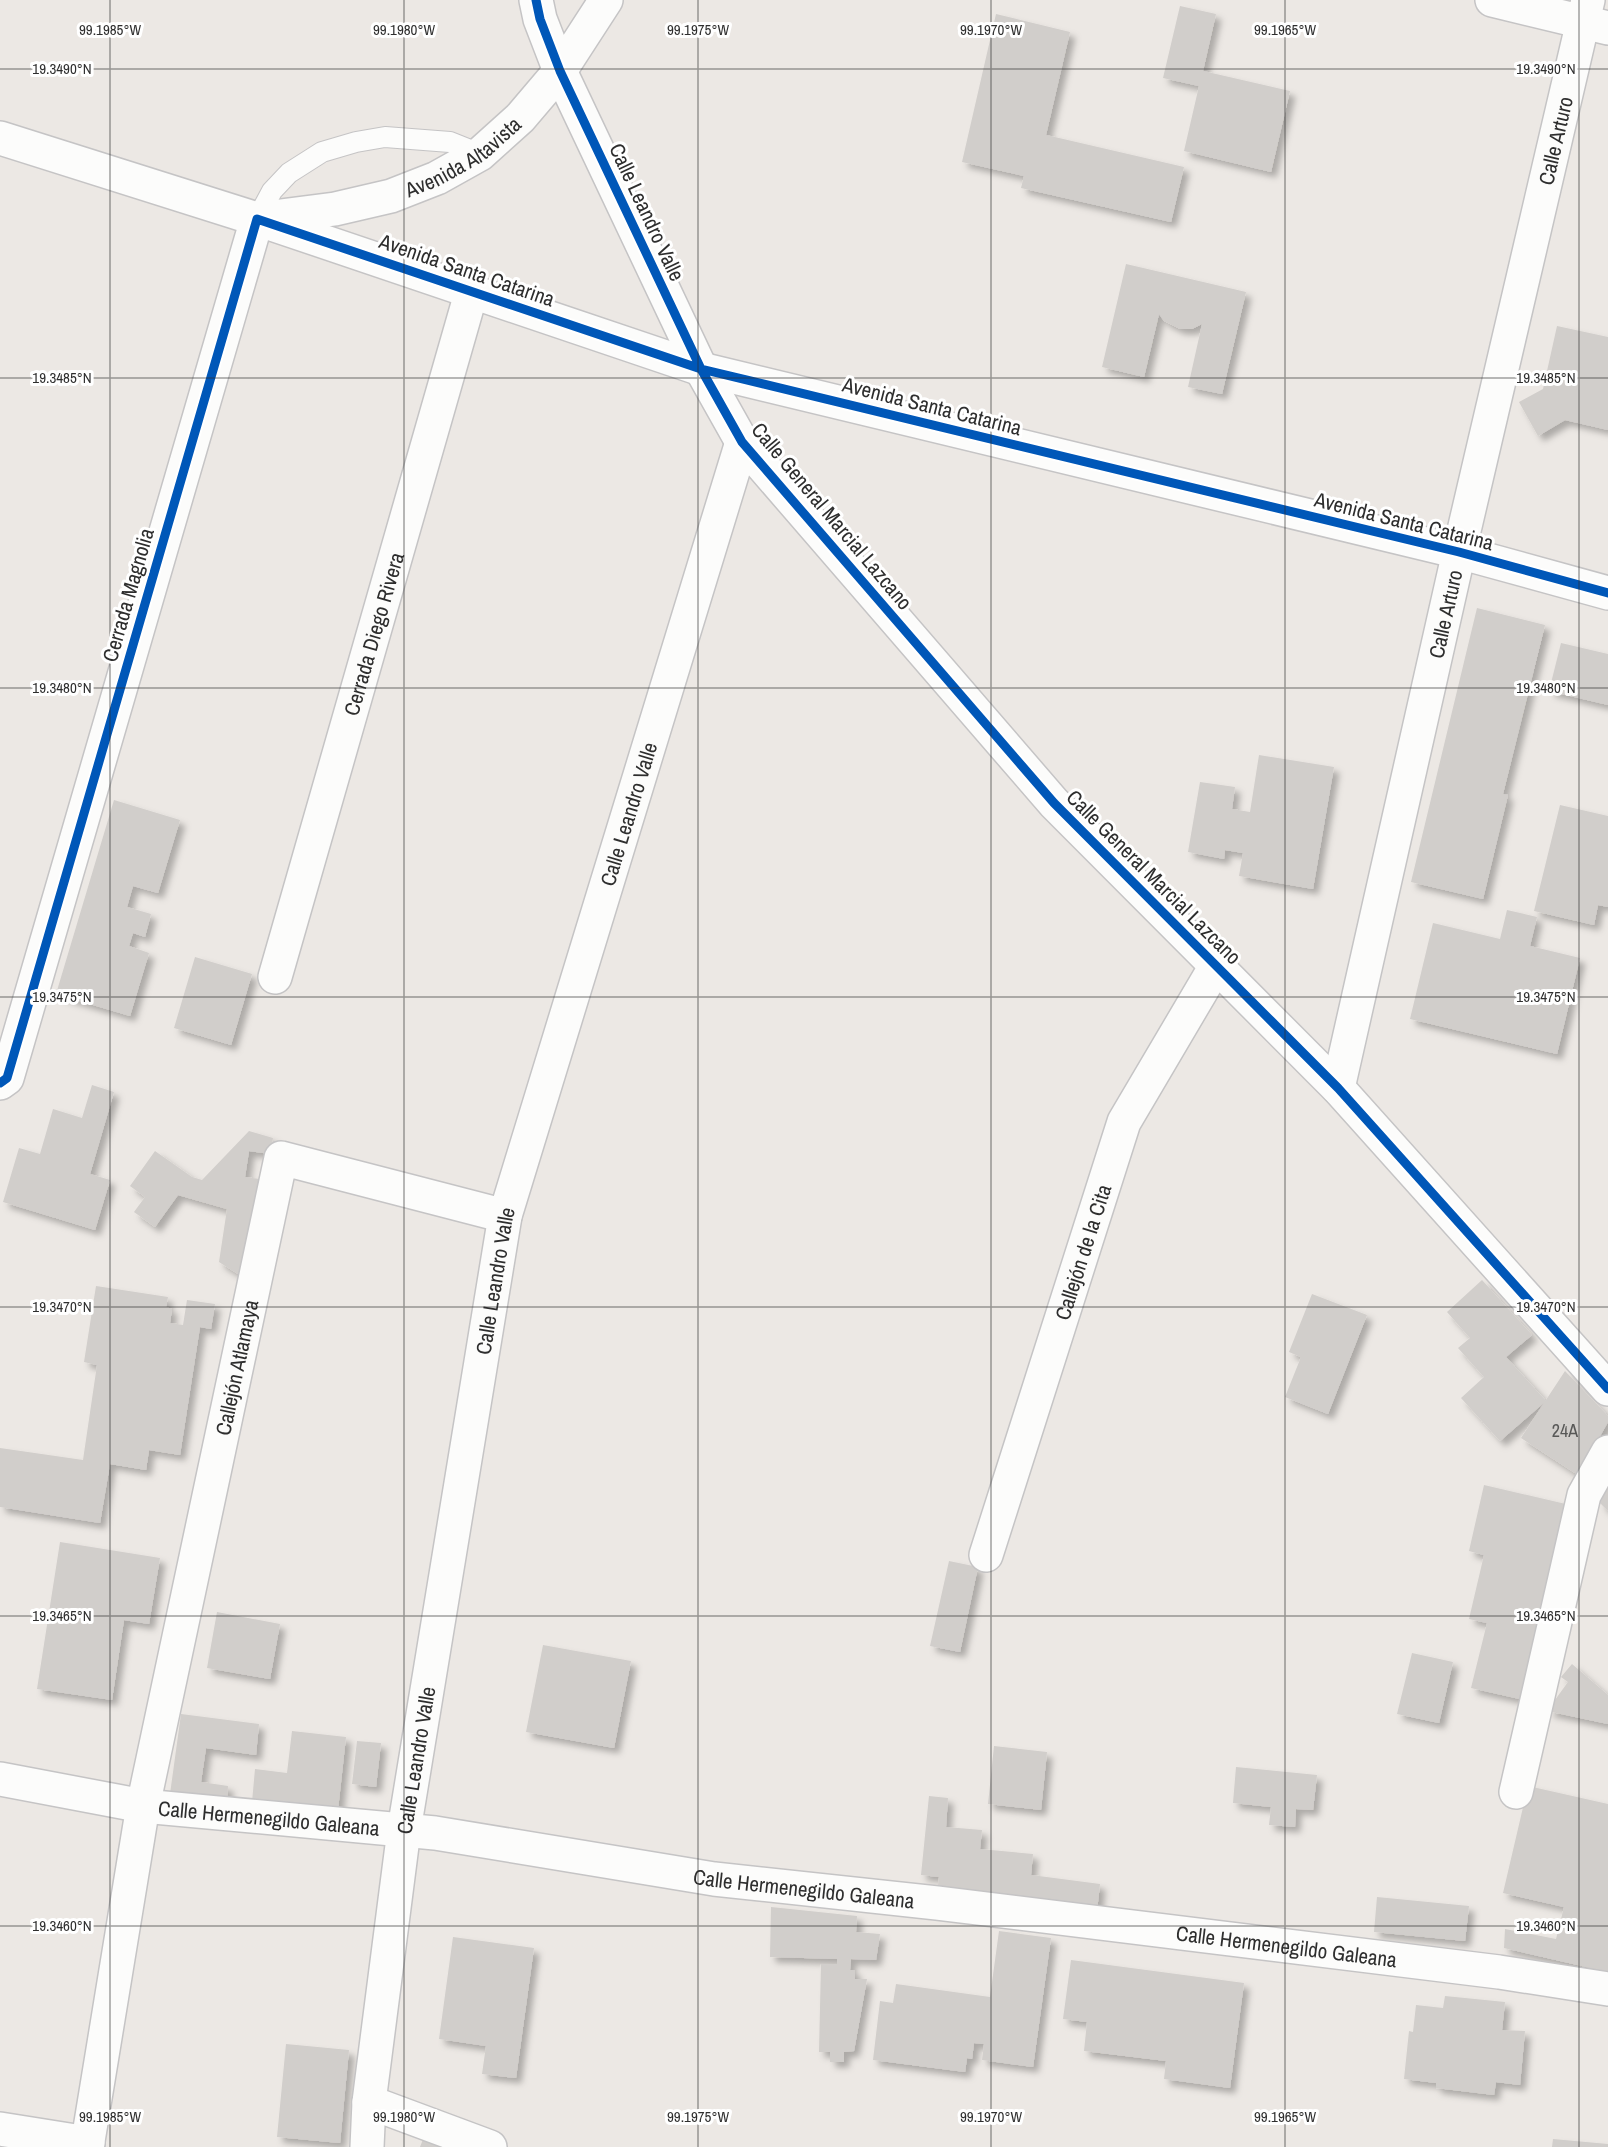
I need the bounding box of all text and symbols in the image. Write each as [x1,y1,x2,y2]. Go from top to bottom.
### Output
text: 99.1985°W [79,19,141,40]
text: 99.1980°W [373,19,435,40]
text: 99.1975°W [667,19,729,40]
text: 99.1970°W [960,19,1022,40]
text: 99.1965°W [1254,19,1316,40]
text: 19.3490°N [32,58,92,79]
text: 19.3490°N [1516,58,1576,79]
street label: Calle Arturo [1531,93,1580,188]
street label: Avenida Altavista [400,109,527,204]
street label: Calle Leandro Valle [602,138,692,286]
street label: Avenida Santa Catarina [375,226,559,314]
text: 19.3485°N [32,367,92,388]
text: 19.3485°N [1516,367,1576,388]
street label: Avenida Santa Catarina [838,369,1025,442]
street label: Calle General Marcial Lazcano [745,416,919,616]
street label: Avenida Santa Catarina [1310,484,1497,557]
street label: Cerrada Magnolia [95,524,161,665]
street label: Cerrada Diego Rivera [336,548,411,719]
street label: Calle Arturo [1421,567,1469,661]
text: 19.3480°N [32,677,92,698]
text: 19.3480°N [1516,677,1576,698]
street label: Calle Leandro Valle [592,738,664,889]
street label: Calle General Marcial Lazcano [1060,783,1248,971]
text: 19.3475°N [32,986,92,1007]
text: 19.3475°N [1516,986,1576,1007]
street label: Callejón de la Cita [1047,1180,1118,1323]
street label: Calle Leandro Valle [468,1203,522,1357]
text: 19.3470°N [32,1296,92,1317]
text: 19.3470°N [1516,1296,1576,1317]
street label: Callejón Atlamaya [208,1297,265,1438]
house number: 24A [1552,1418,1578,1443]
text: 19.3465°N [32,1605,92,1626]
text: 19.3465°N [1516,1605,1576,1626]
street label: Calle Leandro Valle [389,1684,442,1836]
street label: Calle Hermenegildo Galeana [157,1793,381,1842]
street label: Calle Hermenegildo Galeana [691,1861,916,1915]
text: 19.3460°N [32,1915,92,1936]
text: 19.3460°N [1516,1915,1576,1936]
street label: Calle Hermenegildo Galeana [1175,1918,1399,1974]
text: 99.1985°W [79,2106,141,2127]
text: 99.1980°W [373,2106,435,2127]
text: 99.1975°W [667,2106,729,2127]
text: 99.1970°W [960,2106,1022,2127]
text: 99.1965°W [1254,2106,1316,2127]

